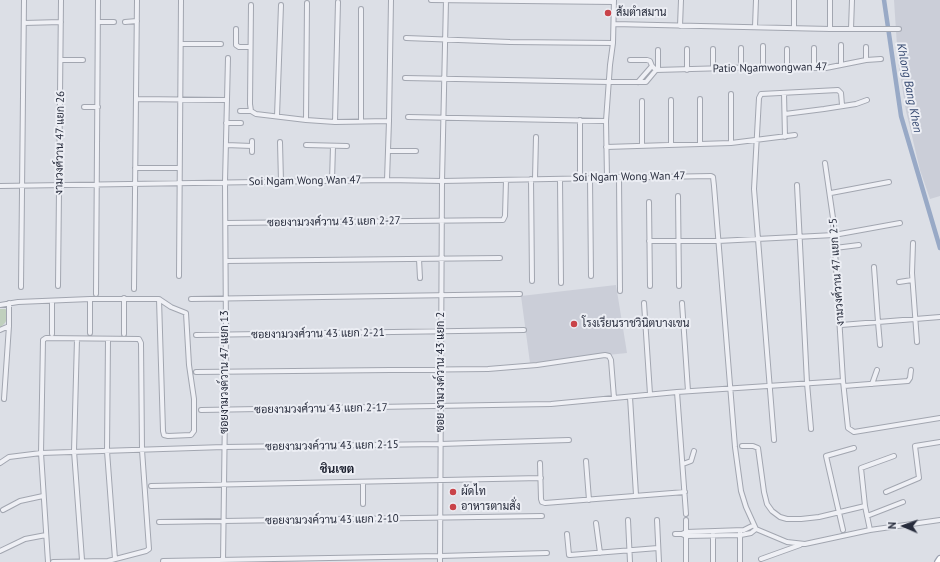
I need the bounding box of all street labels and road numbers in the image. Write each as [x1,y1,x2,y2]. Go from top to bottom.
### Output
street label: Patio Ngamwongwan 47 [713,60,827,76]
street label: งามวงศ์วาน 47 แยก 26 [52,91,68,195]
street label: Soi Ngam Wong Wan 47 [573,169,685,185]
street label: Soi Ngam Wong Wan 47 [249,173,361,189]
street label: ซอยงามวงศ์วาน 43 แยก 2-27 [267,214,401,230]
street label: งามวงศ์วาน 47 แยก 2-5 [827,218,847,326]
street label: ซอยงามวงค์วาน 47 แยก 13 [218,310,232,434]
street label: ซอย งามวงค์วาน 43 แยก 2 [434,312,448,432]
street label: ซอยงามวงศ์วาน 43 แยก 2-21 [251,326,385,342]
street label: ซอยงามวงศ์วาน 43 แยก 2-17 [254,401,388,417]
street label: ซอยงามวงค์วาน 43 แยก 2-15 [265,438,399,454]
street label: ซอยงามวงค์วาน 43 แยก 2-10 [265,512,399,528]

